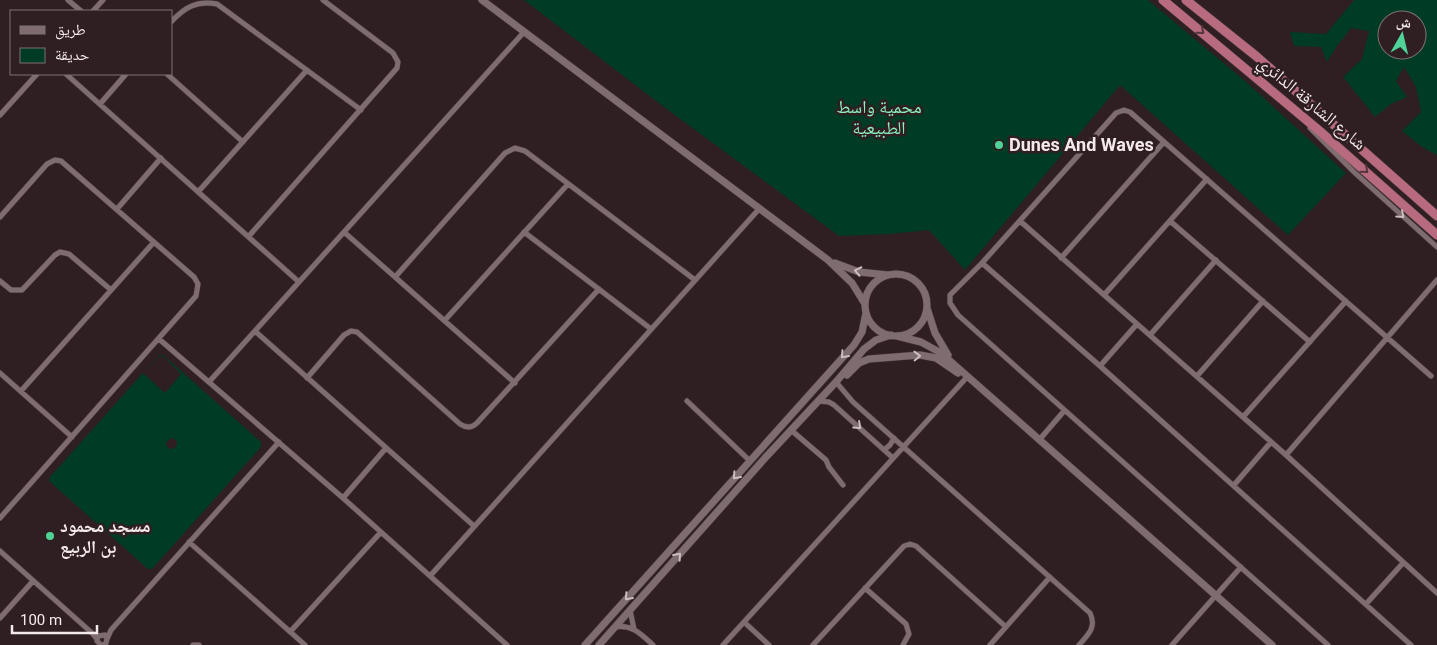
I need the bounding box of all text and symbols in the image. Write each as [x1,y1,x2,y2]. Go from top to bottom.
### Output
legend [10,10,172,75]
north arrow [1377,10,1427,60]
text: ش [1395,13,1412,32]
text: طريق [55,21,86,40]
one-way arrow [1196,25,1205,34]
text: حديقة [55,46,90,64]
street label: شارع الشارقة الدائري [1251,51,1371,157]
park label: محمية واسط الطبيعية [836,96,922,139]
place label: Dunes And Waves [1009,134,1154,155]
marker: Dunes And Waves [993,139,1005,151]
one-way arrow [1360,164,1369,173]
one-way arrow [1396,209,1405,218]
one-way arrow [853,266,862,277]
one-way arrow [841,350,850,359]
one-way arrow [913,351,921,361]
one-way arrow [852,420,861,429]
one-way arrow [733,471,742,480]
place label: مسجد محمود بن الربيع [60,515,150,559]
marker: مسجد محمود بن الربيع [44,530,56,542]
one-way arrow [672,553,681,562]
one-way arrow [624,592,633,601]
scale bar [12,602,98,634]
text: 100 m [20,611,62,629]

